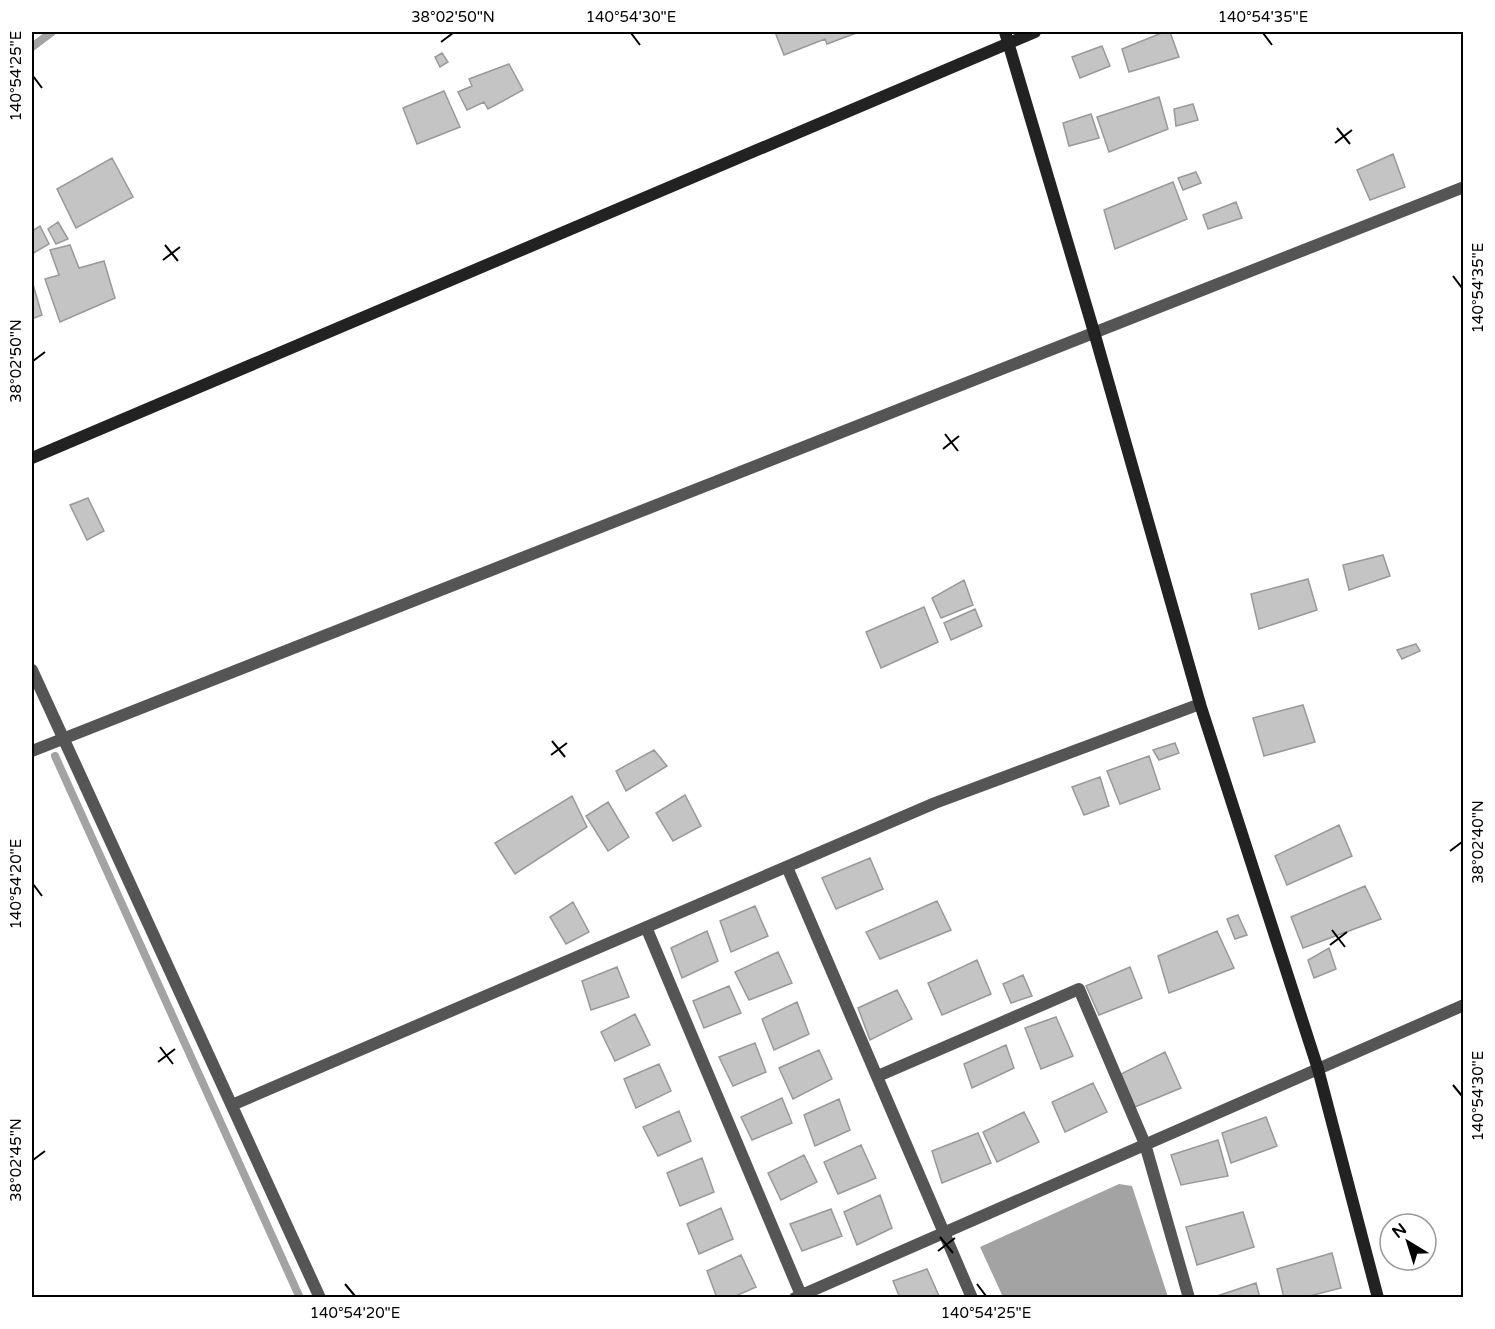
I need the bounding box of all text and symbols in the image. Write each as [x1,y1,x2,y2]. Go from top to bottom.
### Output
text: 38°02'50"N [411,8,495,26]
text: 140°54'30"E [586,8,676,26]
text: 140°54'35"E [1218,8,1308,26]
text: 140°54'25"E [7,31,25,121]
text: 140°54'35"E [1469,243,1487,333]
text: 38°02'50"N [7,319,25,403]
text: 38°02'40"N [1469,800,1487,884]
text: 140°54'20"E [7,839,25,929]
text: 140°54'30"E [1469,1051,1487,1141]
text: 38°02'45"N [7,1118,25,1202]
north arrow [1378,1212,1438,1272]
text: N [1388,1219,1411,1243]
text: 140°54'20"E [310,1304,400,1322]
text: 140°54'25"E [941,1304,1031,1322]

